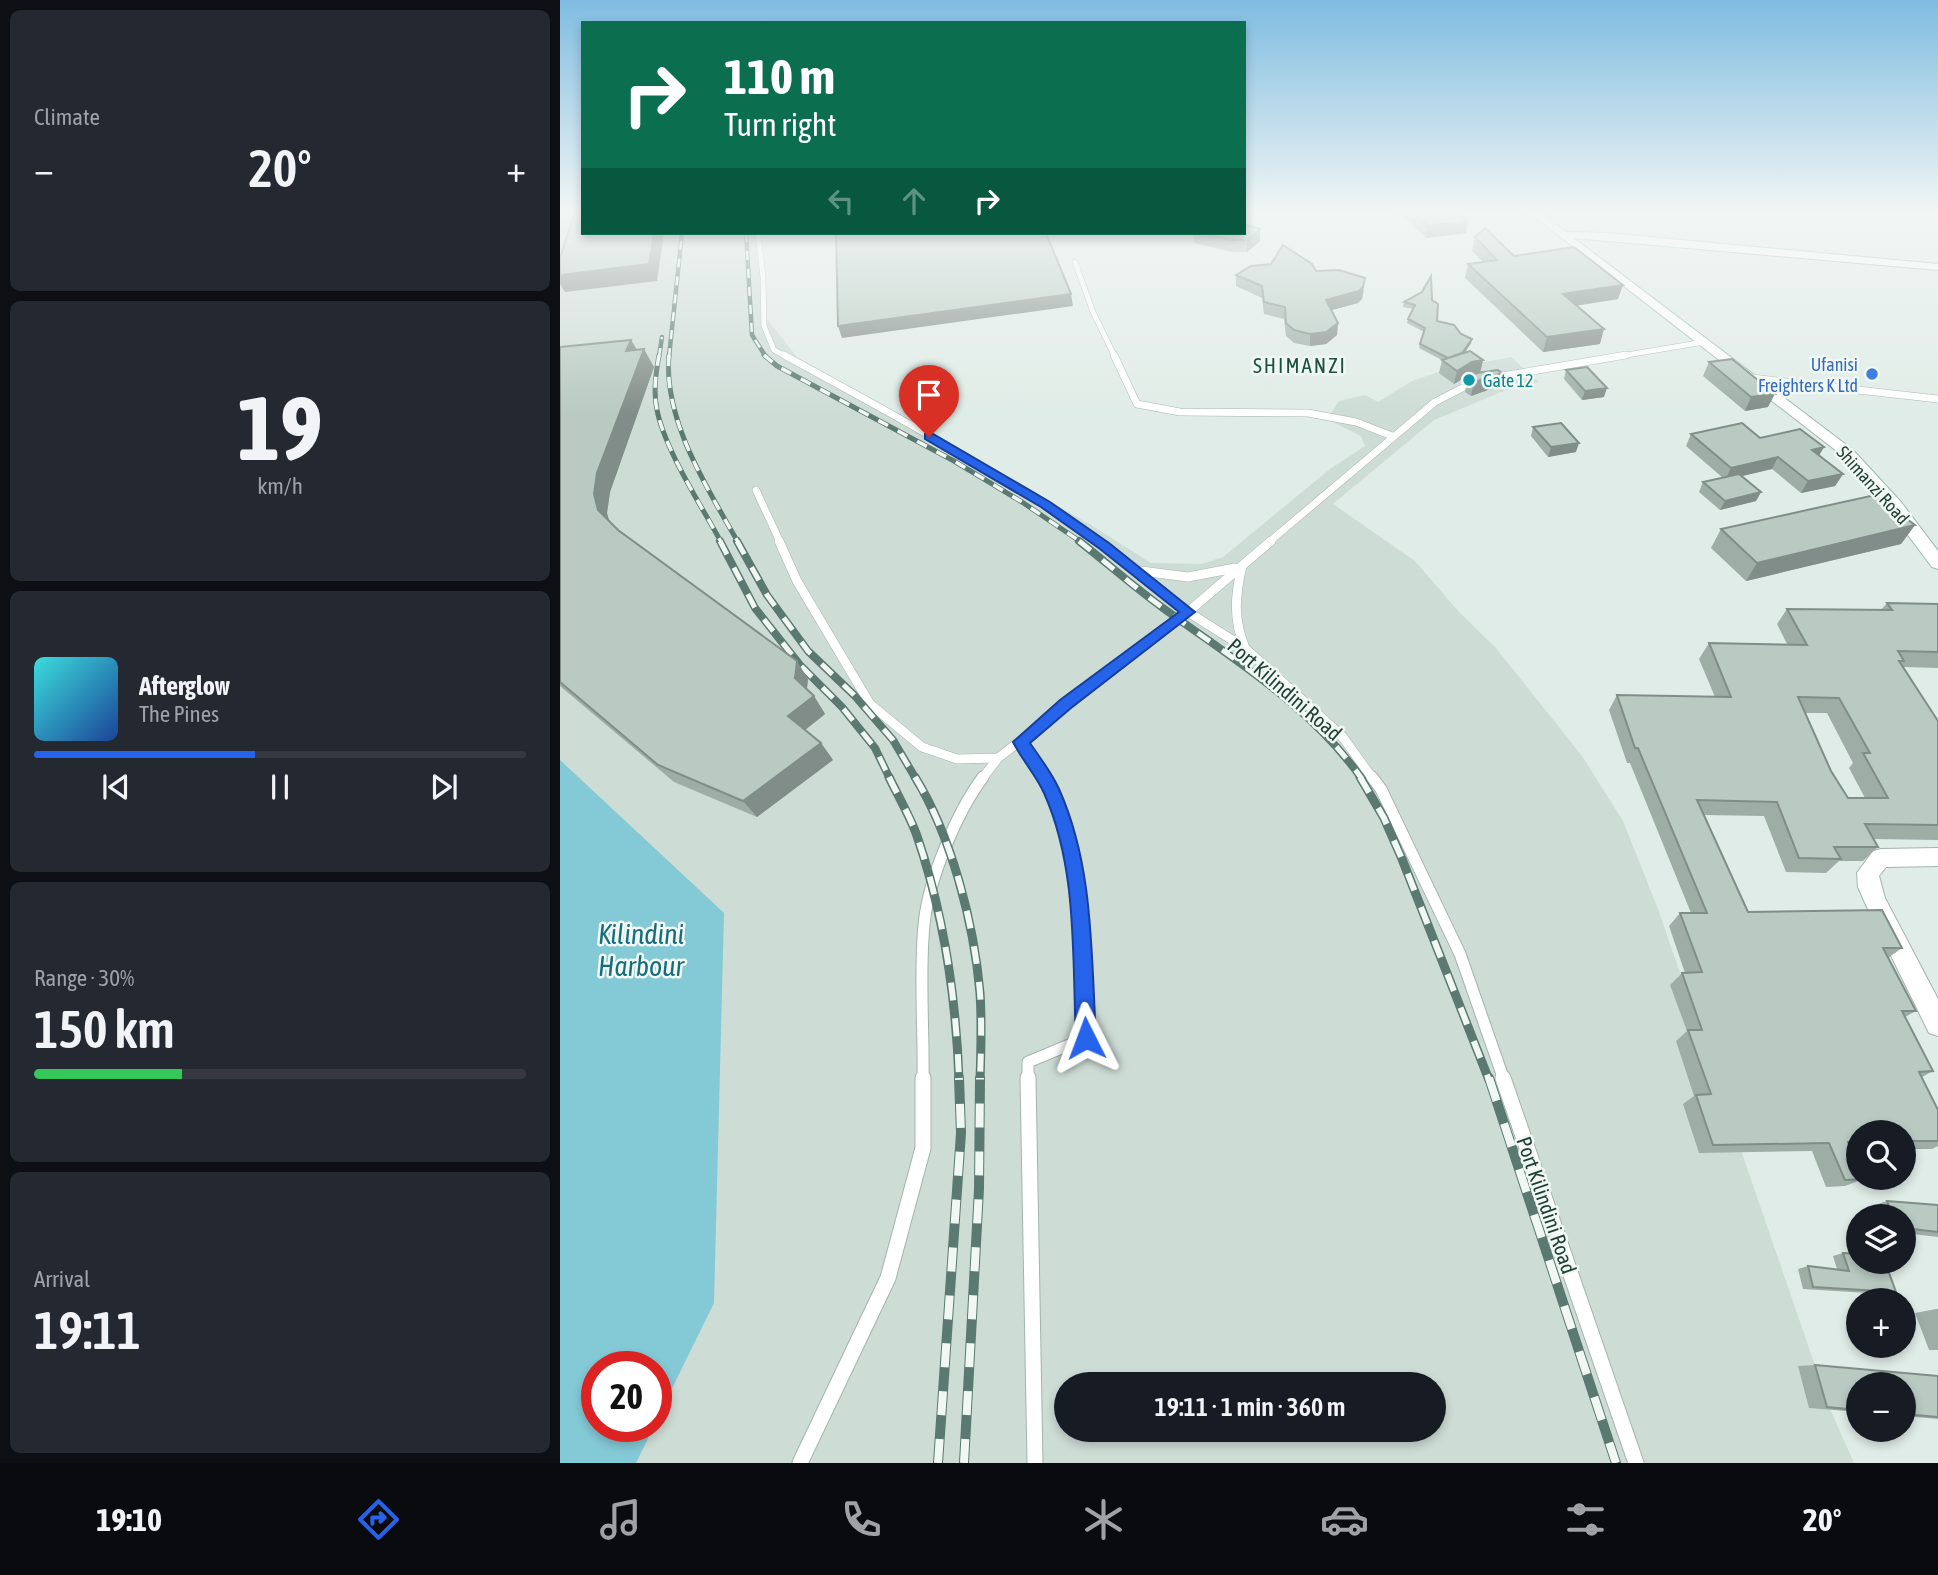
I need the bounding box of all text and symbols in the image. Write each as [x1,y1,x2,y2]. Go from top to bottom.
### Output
text: 110 m [724,48,835,104]
icon: right [609,49,700,140]
text: Climate [34,104,100,130]
text: Turn right [724,106,837,143]
text: 20° [248,138,312,198]
text: − [34,147,54,190]
text: + [506,147,526,190]
icon: left [822,182,860,220]
icon: ahead [895,182,933,220]
icon: right [968,182,1006,220]
district label: SHIMANZI [1253,353,1347,377]
place label: Ufanisi Freighters K Ltd [1758,354,1858,396]
pin [899,365,959,437]
marker: Ufanisi Freighters K Ltd [1864,366,1880,382]
place label: Gate 12 [1483,370,1533,391]
marker: Gate 12 [1461,372,1477,388]
text: 19 [237,375,323,479]
icon: arrive [910,376,948,414]
street label: Shimanzi Road [1832,442,1914,528]
text: km/h [257,473,303,499]
street label: Port Kilindini Road [1223,633,1347,745]
text: Afterglow [139,671,230,701]
text: The Pines [139,701,219,727]
icon: previous [97,768,135,806]
icon: pause [261,768,299,806]
icon: next [425,768,463,806]
water label: Kilindini Harbour [598,918,686,982]
text: Range · 30% [34,965,134,991]
text: 150 km [34,999,175,1059]
position arrow [1049,1001,1123,1075]
map controls [1846,1120,1916,1442]
button: search [1846,1120,1916,1190]
street label: Port Kilindini Road [1512,1133,1582,1277]
button: layers [1846,1204,1916,1274]
text: Arrival [34,1266,90,1292]
button: + [1846,1288,1916,1358]
text: 19:11 [34,1300,141,1360]
speed limit sign: 20 [581,1351,672,1442]
button: − [1846,1372,1916,1442]
text: 19:11 · 1 min · 360 m [1155,1392,1345,1422]
icon: directions [354,1495,403,1544]
icon: music [596,1495,645,1544]
icon: phone [837,1495,886,1544]
icon: climate [1079,1495,1128,1544]
icon: car [1320,1495,1369,1544]
icon: filters [1561,1495,1610,1544]
text: 19:10 [96,1501,162,1538]
text: 20° [1803,1501,1842,1538]

